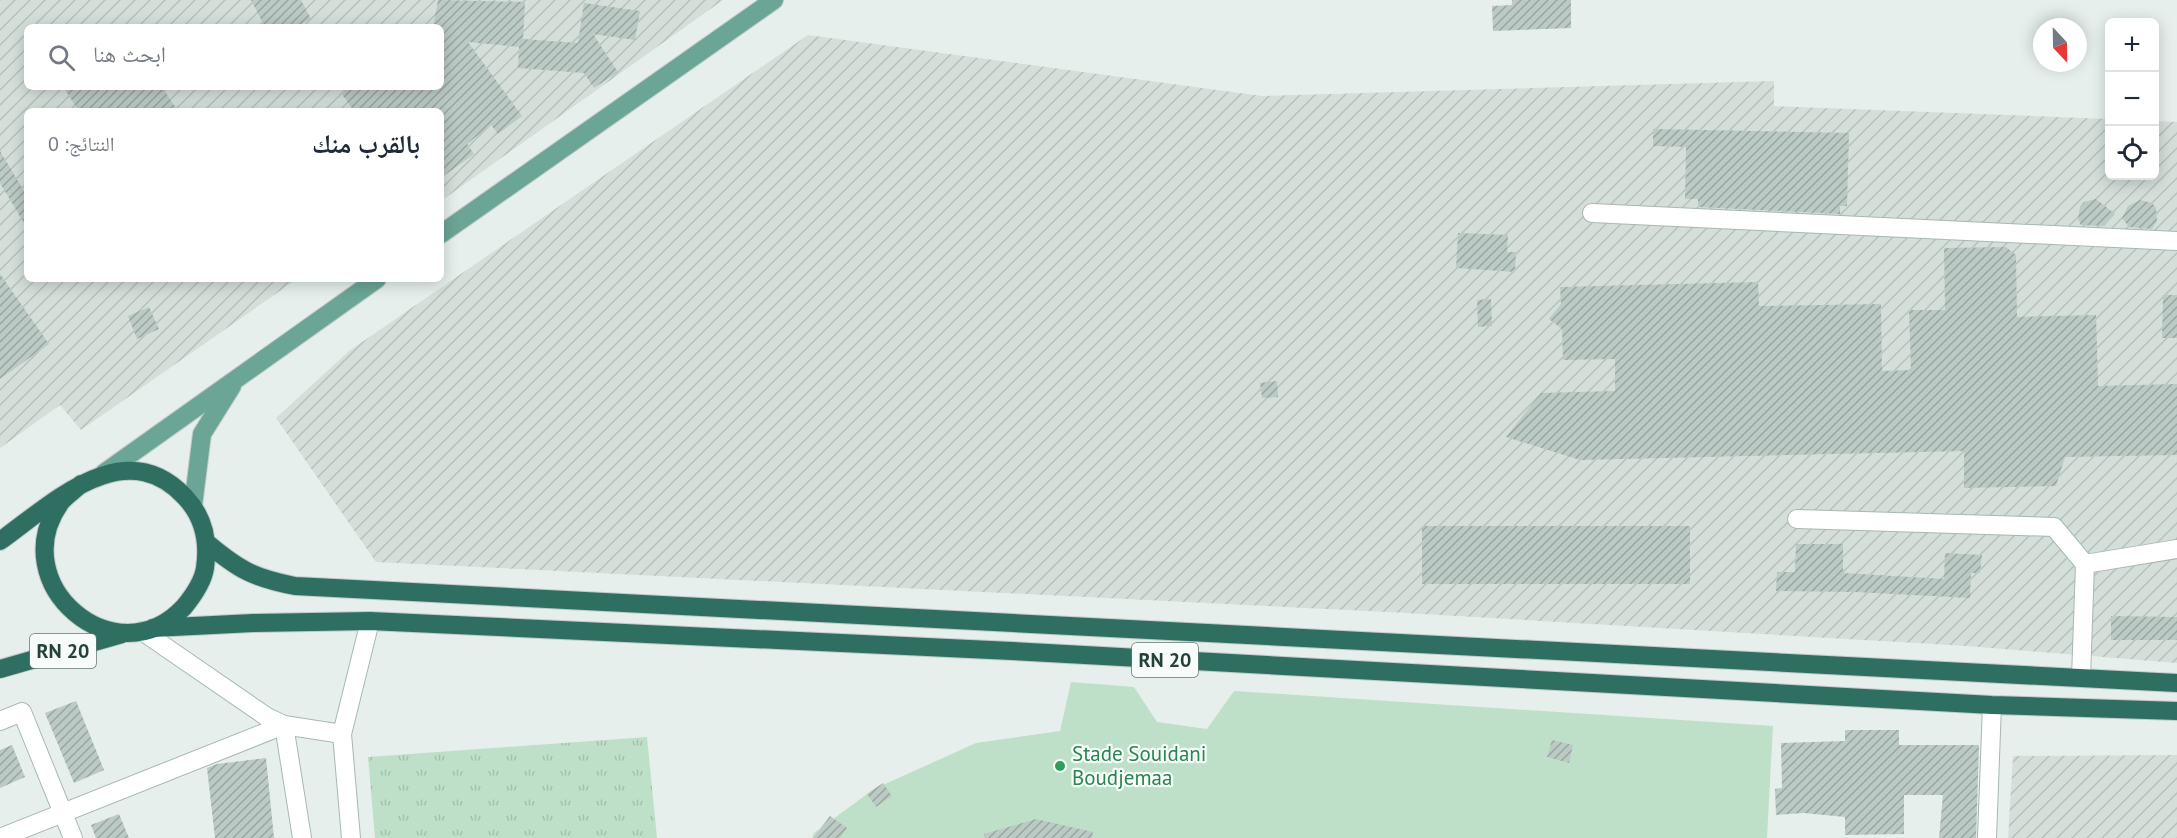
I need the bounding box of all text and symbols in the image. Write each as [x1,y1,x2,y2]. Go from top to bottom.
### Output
north arrow [2033,18,2087,72]
map controls [2105,18,2159,180]
button: + [2105,18,2159,72]
search box [24,24,444,90]
text: ابحث هنا [93,40,166,68]
icon: search [45,41,78,74]
button: − [2105,72,2159,126]
button: locate [2105,126,2159,180]
text: بالقرب منك [312,127,420,160]
text: النتائج: 0 [48,131,115,157]
road number: RN 20 [30,634,96,668]
road number: RN 20 [1132,643,1198,677]
place label: Stade Souidani Boudjemaa [1072,740,1206,791]
marker: Stade Souidani Boudjemaa [1053,759,1067,773]

